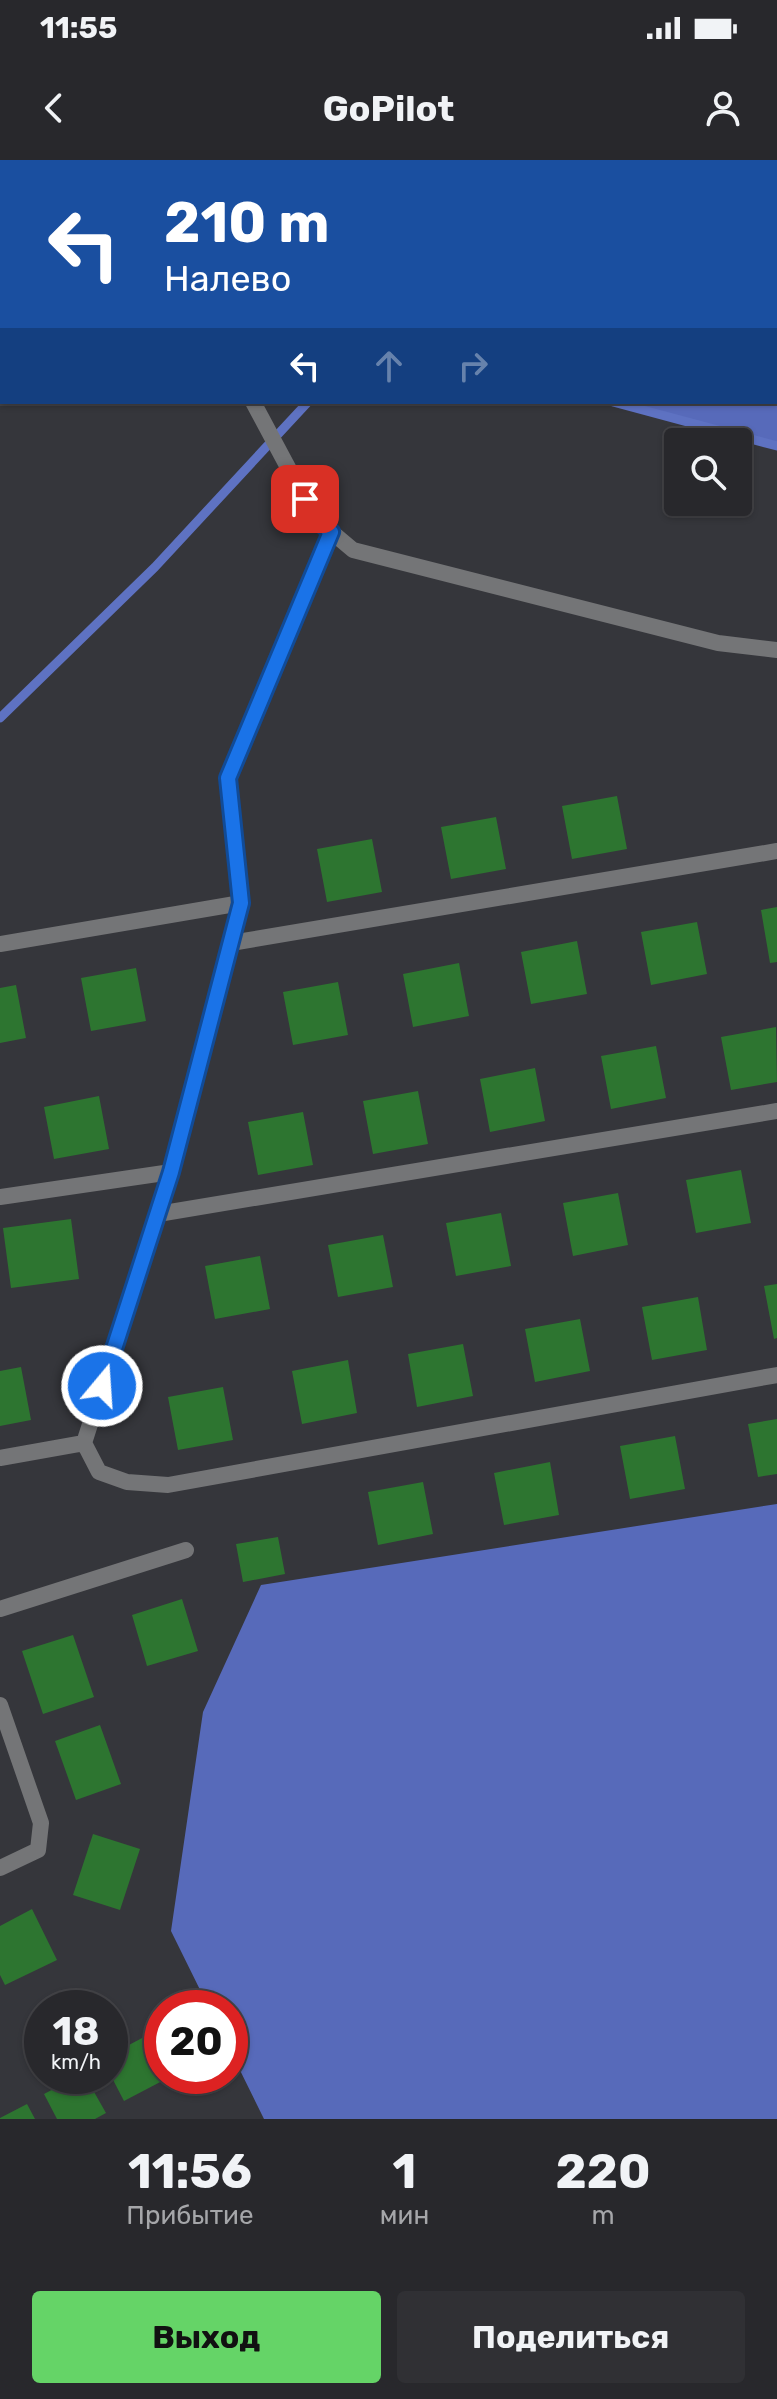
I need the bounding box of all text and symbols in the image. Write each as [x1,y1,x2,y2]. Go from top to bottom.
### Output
text: 11:55 [40,10,117,46]
icon: back [32,86,76,130]
icon: person [701,86,745,130]
text: GoPilot [323,87,454,130]
text: 210 m [164,190,330,256]
icon: left [32,192,136,296]
text: Налево [164,257,291,300]
icon: left [283,344,327,388]
icon: ahead [367,344,411,388]
icon: right [451,344,495,388]
map controls [664,428,752,516]
button: search [664,428,752,516]
pin [271,465,339,533]
icon: arrive [283,477,327,521]
position arrow [60,1344,144,1428]
speed limit sign: 20 [144,1990,248,2094]
text: 18 [53,2008,99,2055]
text: km/h [51,2050,101,2074]
text: 11:56 [128,2143,252,2200]
text: 1 [393,2143,416,2200]
text: 220 [556,2143,651,2200]
text: Прибытие [126,2200,253,2231]
text: мин [380,2200,429,2231]
text: m [592,2200,615,2231]
button: Выход [32,2291,381,2383]
button: Поделиться [397,2291,745,2383]

